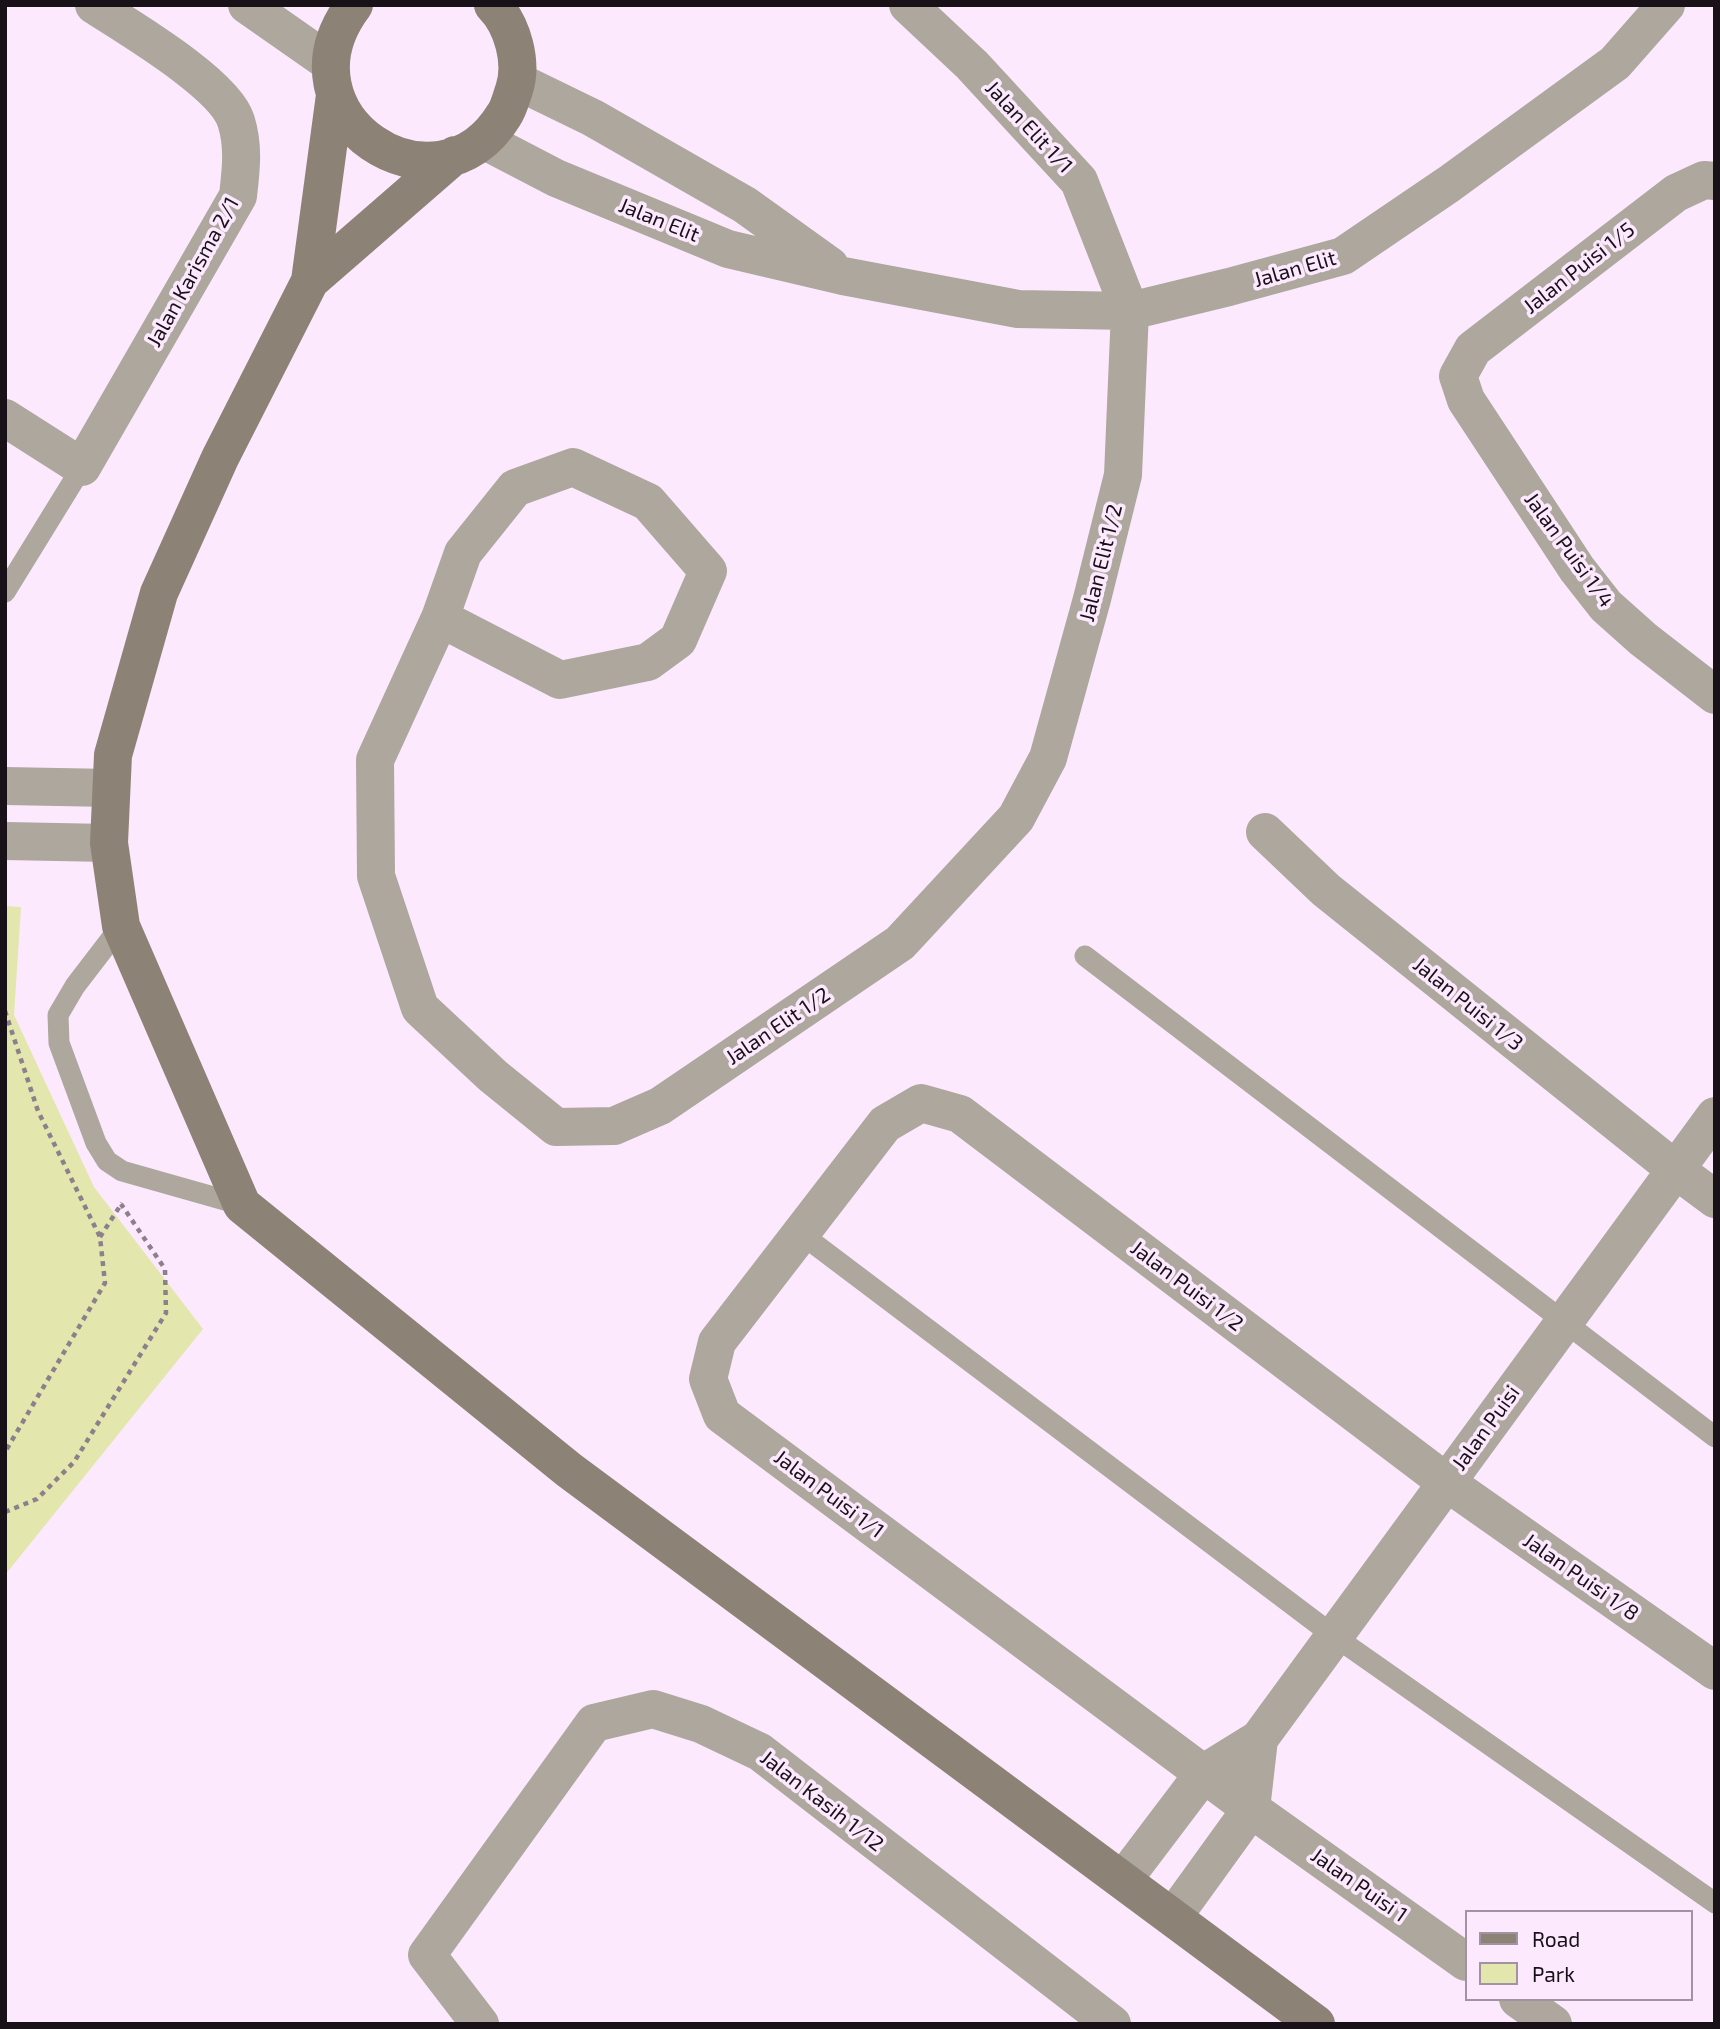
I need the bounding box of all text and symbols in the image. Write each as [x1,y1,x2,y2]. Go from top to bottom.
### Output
street label: Jalan Elit 1/1 [980,76,1078,178]
street label: Jalan Elit [615,192,703,248]
street label: Jalan Karisma 2/1 [141,193,245,351]
street label: Jalan Puisi 1/5 [1518,217,1640,319]
street label: Jalan Elit [1251,245,1339,293]
street label: Jalan Puisi 1/4 [1519,488,1619,612]
street label: Jalan Elit 1/2 [1074,502,1128,624]
street label: Jalan Puisi 1/3 [1408,952,1528,1056]
street label: Jalan Elit 1/2 [721,982,835,1070]
street label: Jalan Puisi 1/2 [1126,1235,1248,1337]
street label: Jalan Puisi [1447,1381,1525,1475]
street label: Jalan Puisi 1/1 [769,1445,889,1543]
street label: Jalan Puisi 1/8 [1518,1528,1644,1626]
street label: Jalan Kasih 1/12 [755,1745,889,1857]
street label: Jalan Puisi 1 [1306,1843,1412,1927]
legend [1464,1910,1692,2001]
text: Road [1532,1926,1580,1951]
text: Park [1532,1961,1575,1986]

